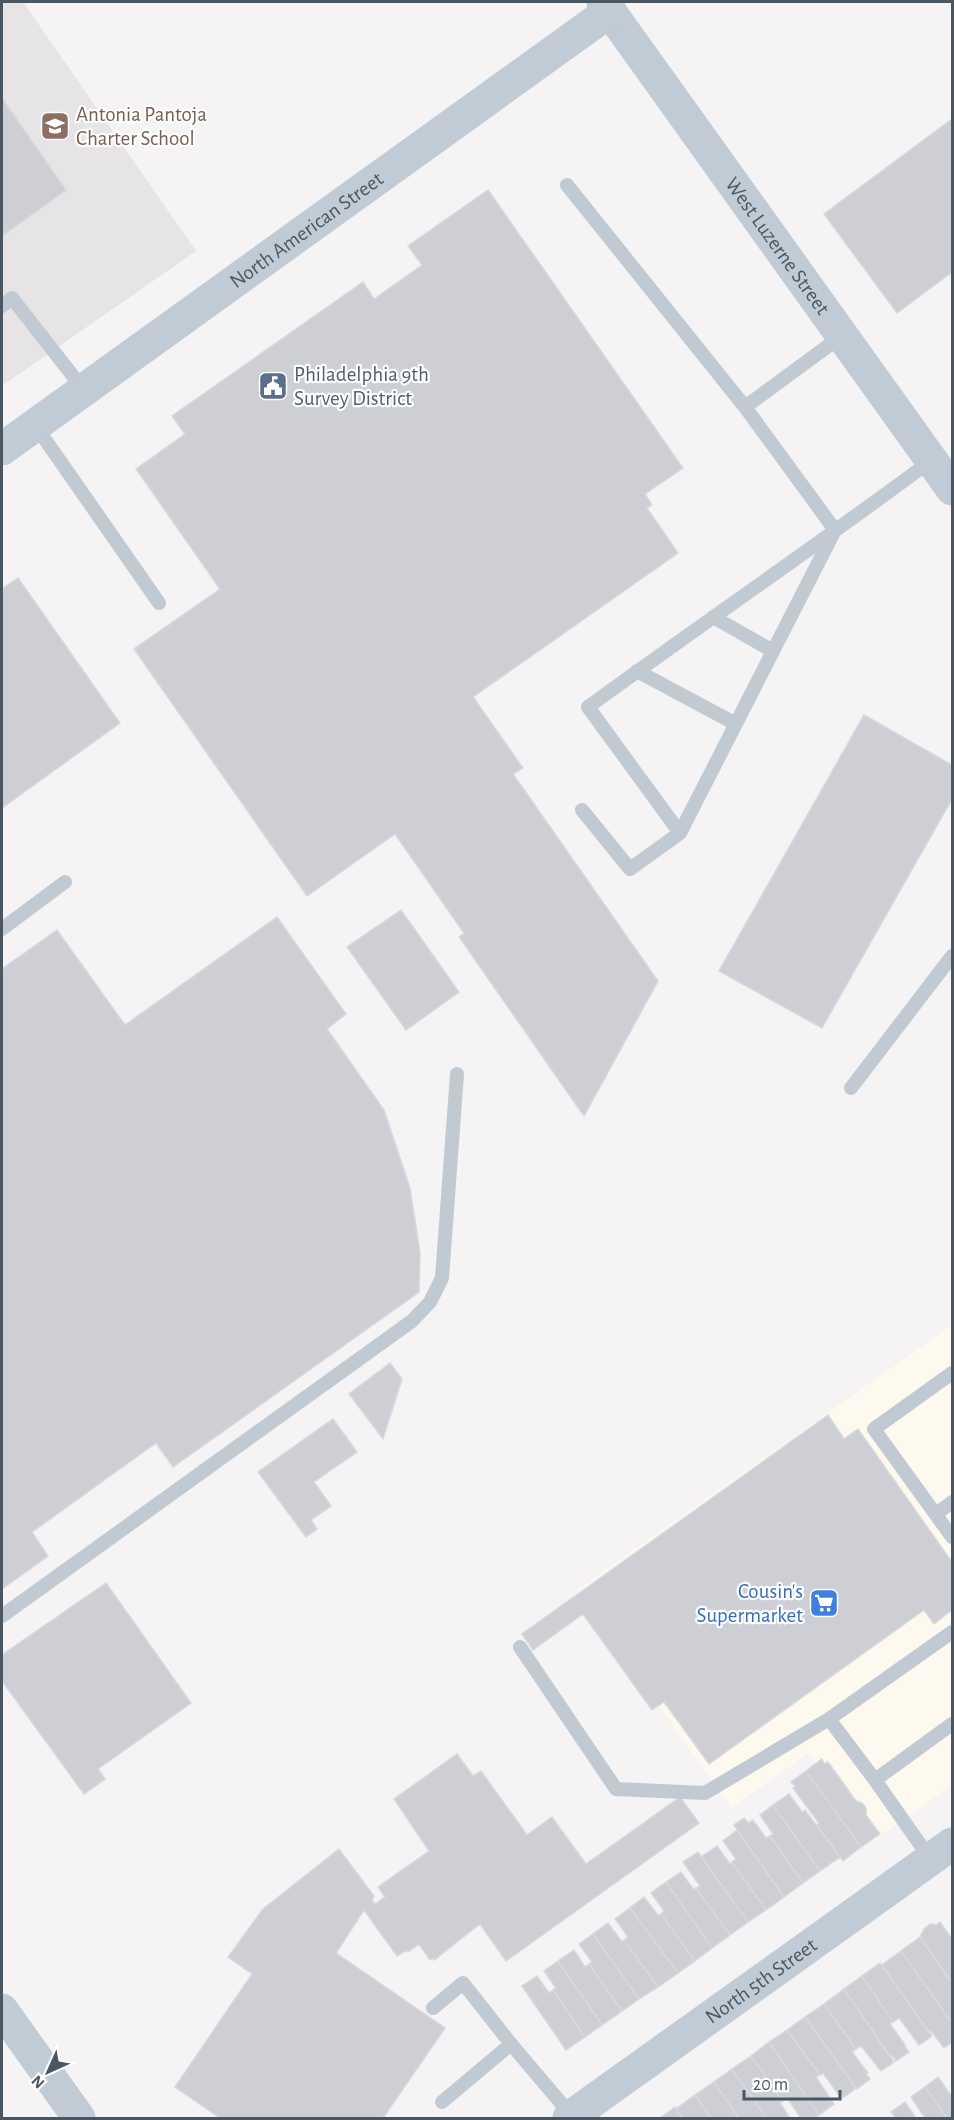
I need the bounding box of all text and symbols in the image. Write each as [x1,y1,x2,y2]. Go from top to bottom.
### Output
place label: Antonia Pantoja Charter School [76,104,207,149]
school or university icon: Antonia Pantoja Charter School [39,110,71,142]
street label: North American Street [226,168,387,292]
street label: West Luzerne Street [722,173,834,319]
place label: Philadelphia 9th Survey District [294,364,429,409]
public building icon: Philadelphia 9th Survey District [257,370,289,402]
place label: Cousin's Supermarket [697,1581,803,1626]
supermarket icon: Cousin's Supermarket [808,1587,840,1619]
street label: North 5th Street [701,1934,821,2027]
north arrow [18,2042,78,2102]
scale bar [744,2063,840,2101]
text: N [29,2072,48,2091]
text: 20 m [753,2076,788,2094]

